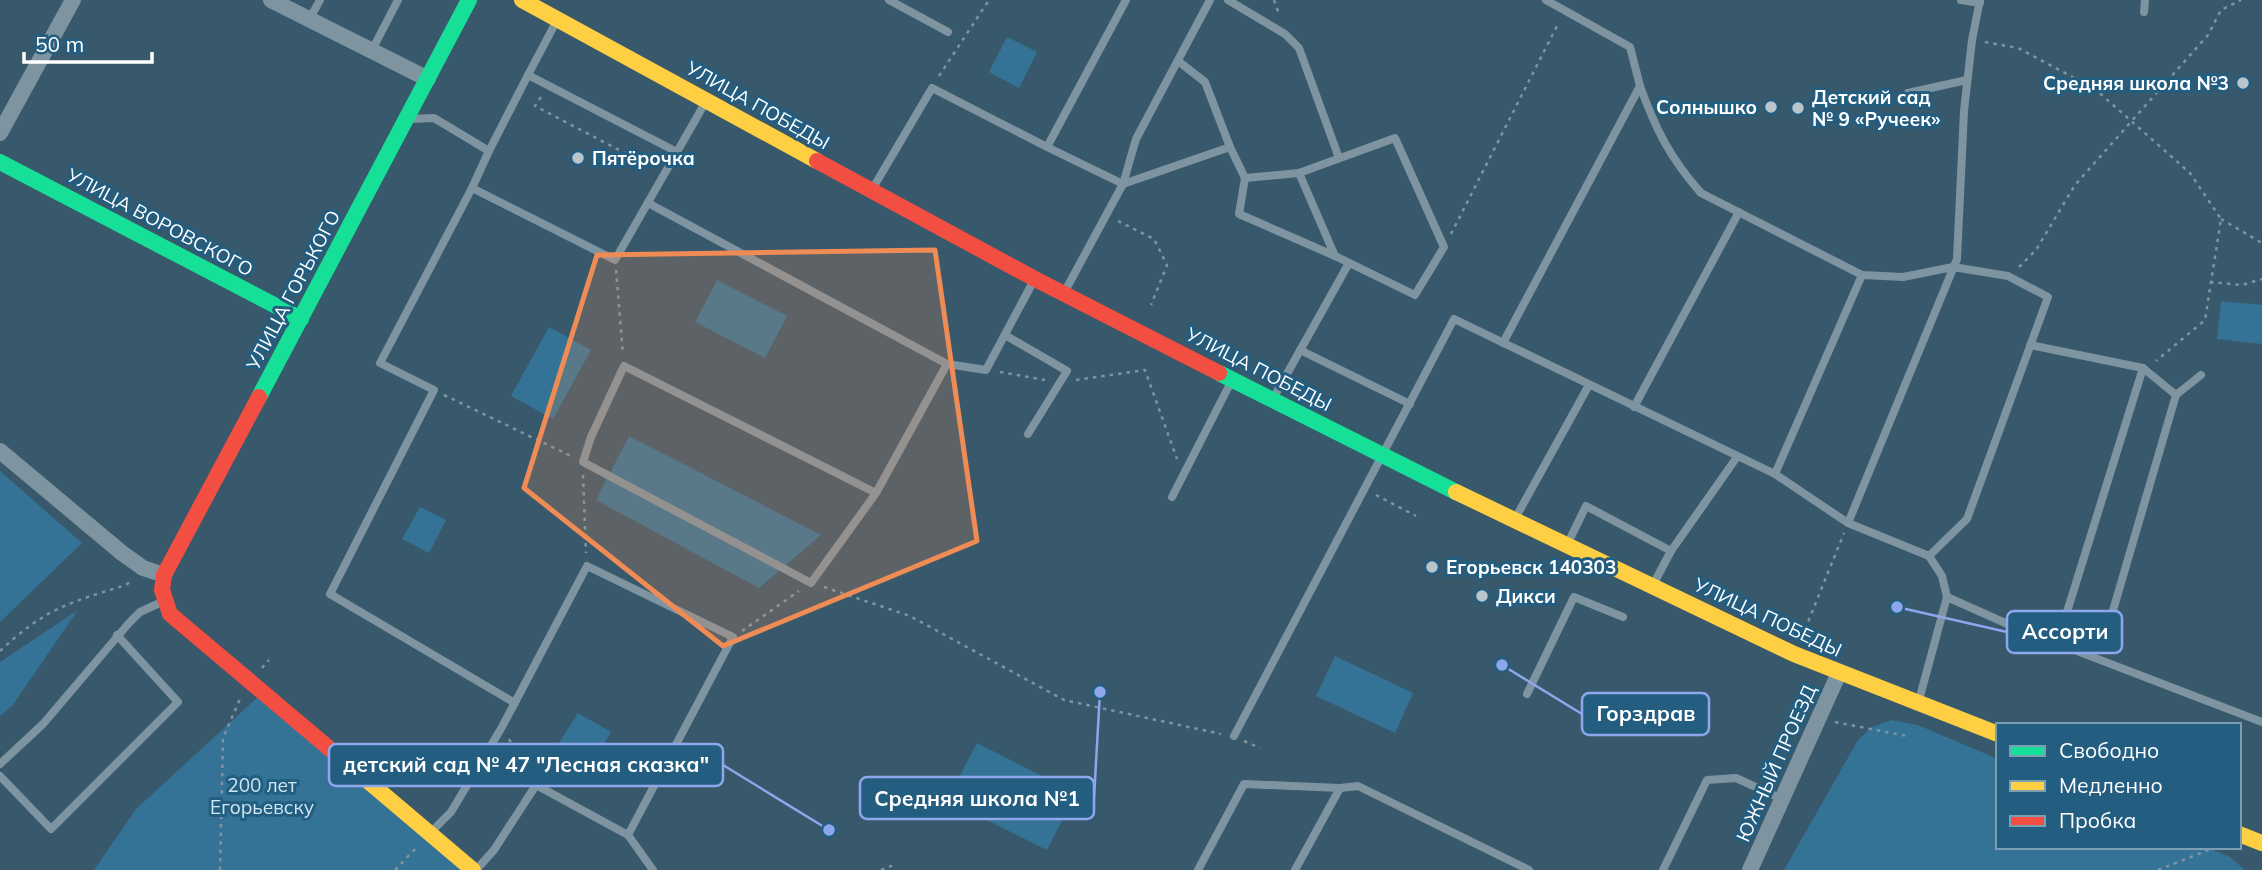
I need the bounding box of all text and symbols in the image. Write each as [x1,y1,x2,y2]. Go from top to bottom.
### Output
scale bar [24,21,152,65]
text: 50 m [35,31,84,57]
street label: УЛИЦА ПОБЕДЫ [681,55,834,154]
place label: Средняя школа №3 [2043,71,2229,95]
marker: Средняя школа №3 [2235,75,2251,91]
place label: Детский сад № 9 «Ручеек» [1812,85,1941,131]
place label: Солнышко [1656,95,1757,119]
marker: Солнышко [1763,99,1779,115]
marker: Детский сад № 9 «Ручеек» [1790,100,1806,116]
place label: Пятёрочка [592,146,695,170]
marker: Пятёрочка [570,150,586,166]
street label: УЛИЦА ВОРОВСКОГО [62,162,257,281]
street label: УЛИЦА ГОРЬКОГО [240,206,345,375]
street label: УЛИЦА ПОБЕДЫ [1181,321,1336,416]
place label: Егорьевск 140303 [1446,555,1616,579]
marker: Егорьевск 140303 [1424,559,1440,575]
street label: УЛИЦА ПОБЕДЫ [1689,572,1846,662]
place label: Дикси [1496,584,1556,608]
marker: Дикси [1474,588,1490,604]
callout: Ассорти [2007,611,2122,653]
text: Ассорти [2022,618,2108,644]
street label: ЮЖНЫЙ ПРОЕЗД [1731,681,1821,845]
callout: Горздрав [1582,693,1709,735]
text: Горздрав [1597,700,1695,726]
legend [1996,723,2241,849]
text: Свободно [2059,737,2159,763]
callout: детский сад № 47 "Лесная сказка" [329,744,723,786]
text: детский сад № 47 "Лесная сказка" [343,751,709,777]
text: Медленно [2059,772,2163,798]
park label: 200 лет Егорьевску [210,773,314,819]
callout: Средняя школа №1 [860,777,1094,819]
text: Средняя школа №1 [874,785,1080,811]
text: Пробка [2059,807,2136,833]

